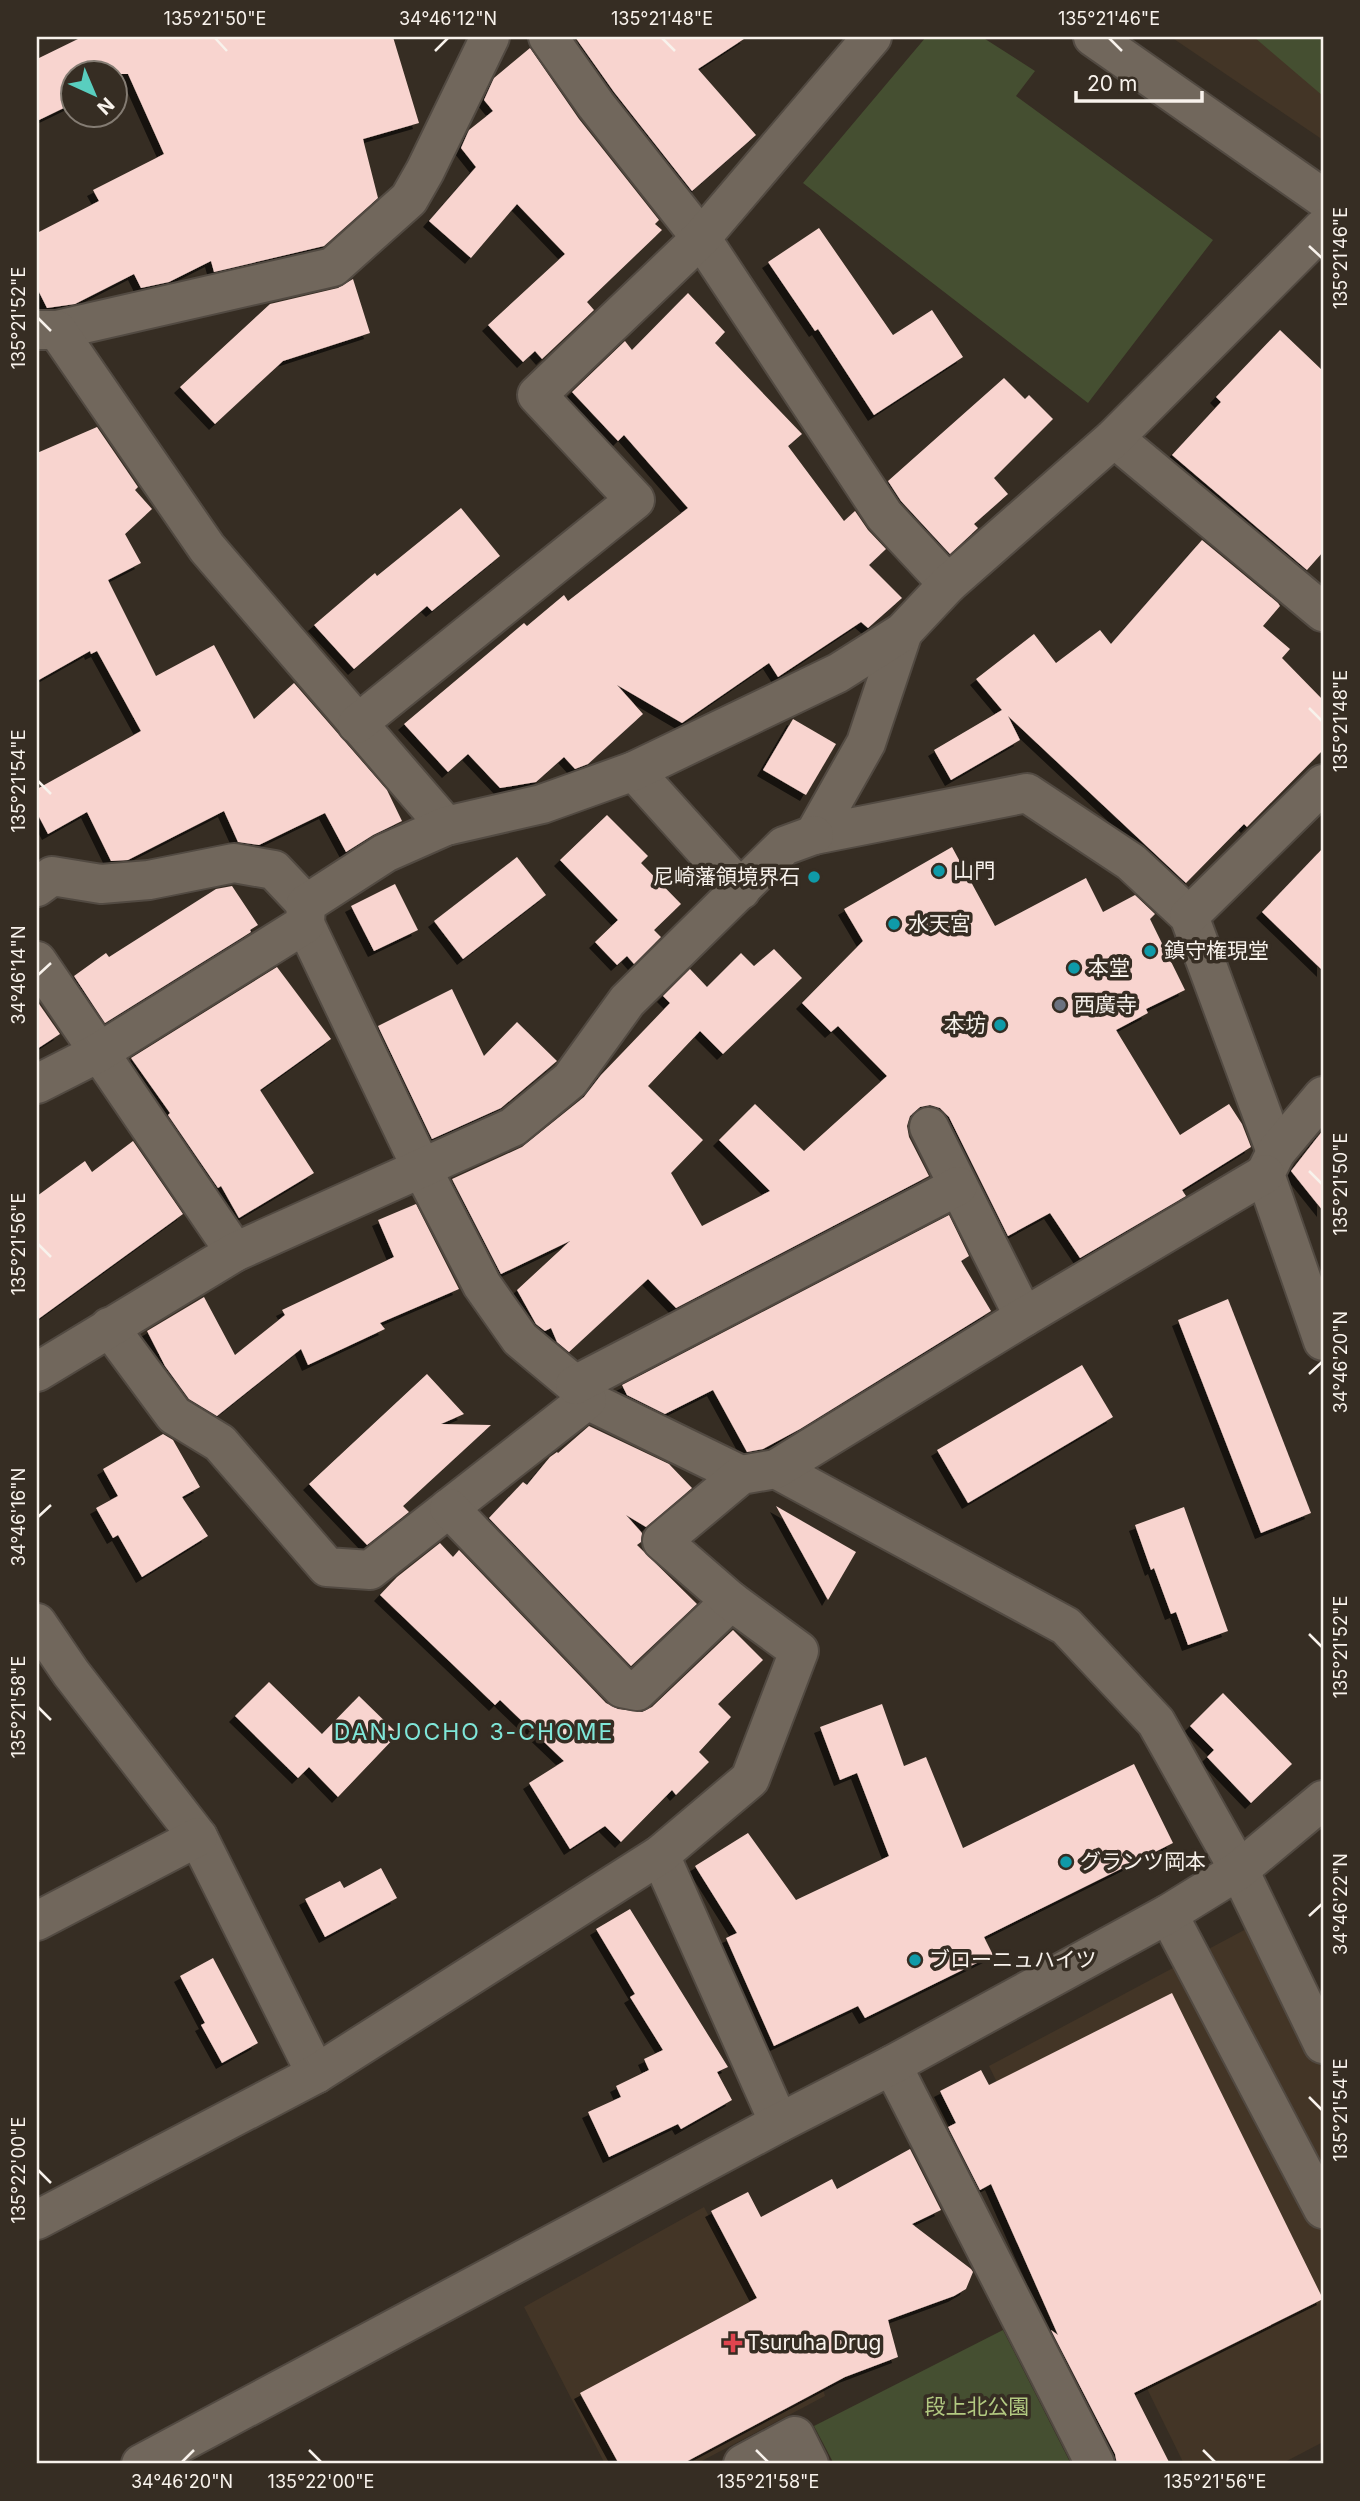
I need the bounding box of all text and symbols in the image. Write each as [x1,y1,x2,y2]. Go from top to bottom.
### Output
text: 135°21'50"E [164,8,266,29]
text: 34°46'12"N [399,8,497,29]
text: 135°21'48"E [611,8,713,29]
text: 135°21'46"E [1058,8,1160,29]
north arrow [60,60,130,130]
scale bar [1076,60,1202,104]
text: 20 m [1087,71,1137,96]
text: N [92,93,119,119]
text: 135°21'46"E [1330,207,1351,309]
text: 135°21'52"E [8,267,29,369]
text: 135°21'48"E [1330,670,1351,772]
text: 135°21'54"E [8,729,29,833]
place label: 山門 [953,858,995,883]
marker: 山門 [931,863,947,879]
place label: 尼崎藩領境界石 [653,864,800,889]
marker: 尼崎藩領境界石 [806,869,822,885]
place label: 水天宮 [908,911,971,936]
marker: 水天宮 [886,916,902,932]
text: 34°46'14"N [8,926,29,1024]
place label: 鎮守権現堂 [1164,938,1269,963]
marker: 鎮守権現堂 [1142,943,1158,959]
place label: 本堂 [1088,955,1130,980]
marker: 本堂 [1066,960,1082,976]
place label: 西廣寺 [1074,992,1137,1017]
marker: 西廣寺 [1052,997,1068,1013]
place label: 本坊 [944,1012,986,1037]
marker: 本坊 [992,1017,1008,1033]
text: 135°21'50"E [1330,1133,1351,1235]
text: 135°21'56"E [8,1193,29,1295]
text: 34°46'20"N [1330,1311,1351,1413]
text: 34°46'16"N [8,1468,29,1566]
text: 135°21'52"E [1330,1596,1351,1698]
text: 135°21'58"E [8,1656,29,1758]
district label: DANJOCHO 3-CHOME [334,1718,614,1746]
place label: グランツ岡本 [1080,1849,1206,1874]
text: 34°46'22"N [1330,1853,1351,1955]
marker: グランツ岡本 [1058,1854,1074,1870]
place label: ブローニュハイツ [929,1947,1097,1972]
marker: ブローニュハイツ [907,1952,923,1968]
text: 135°21'54"E [1330,2058,1351,2162]
text: 135°22'00"E [8,2117,29,2223]
place label: Tsuruha Drug [747,2330,881,2355]
marker: Tsuruha Drug [725,2335,741,2351]
park label: 段上北公園 [925,2394,1030,2419]
text: 34°46'20"N [131,2471,233,2492]
text: 135°22'00"E [268,2471,374,2492]
text: 135°21'58"E [717,2471,819,2492]
text: 135°21'56"E [1164,2471,1266,2492]

